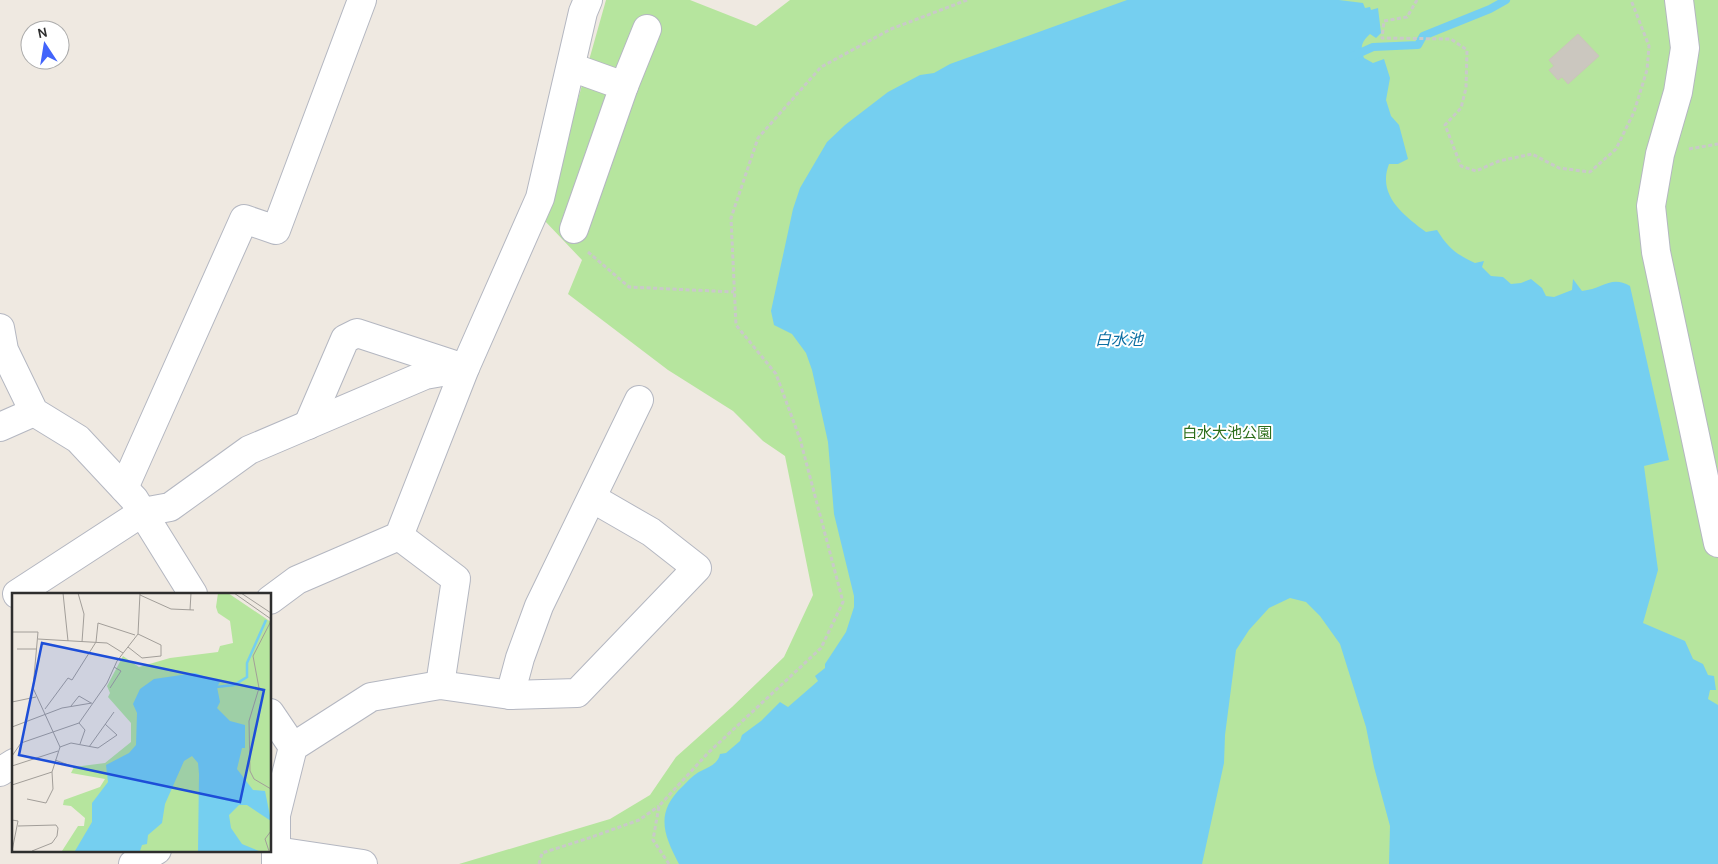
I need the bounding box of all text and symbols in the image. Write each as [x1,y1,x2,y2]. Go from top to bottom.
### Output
north arrow [20,20,70,70]
text: N [36,23,49,42]
water label: 白水池 [1095,330,1145,349]
park label: 白水大池公園 [1182,424,1272,442]
inset map [12,593,271,852]

